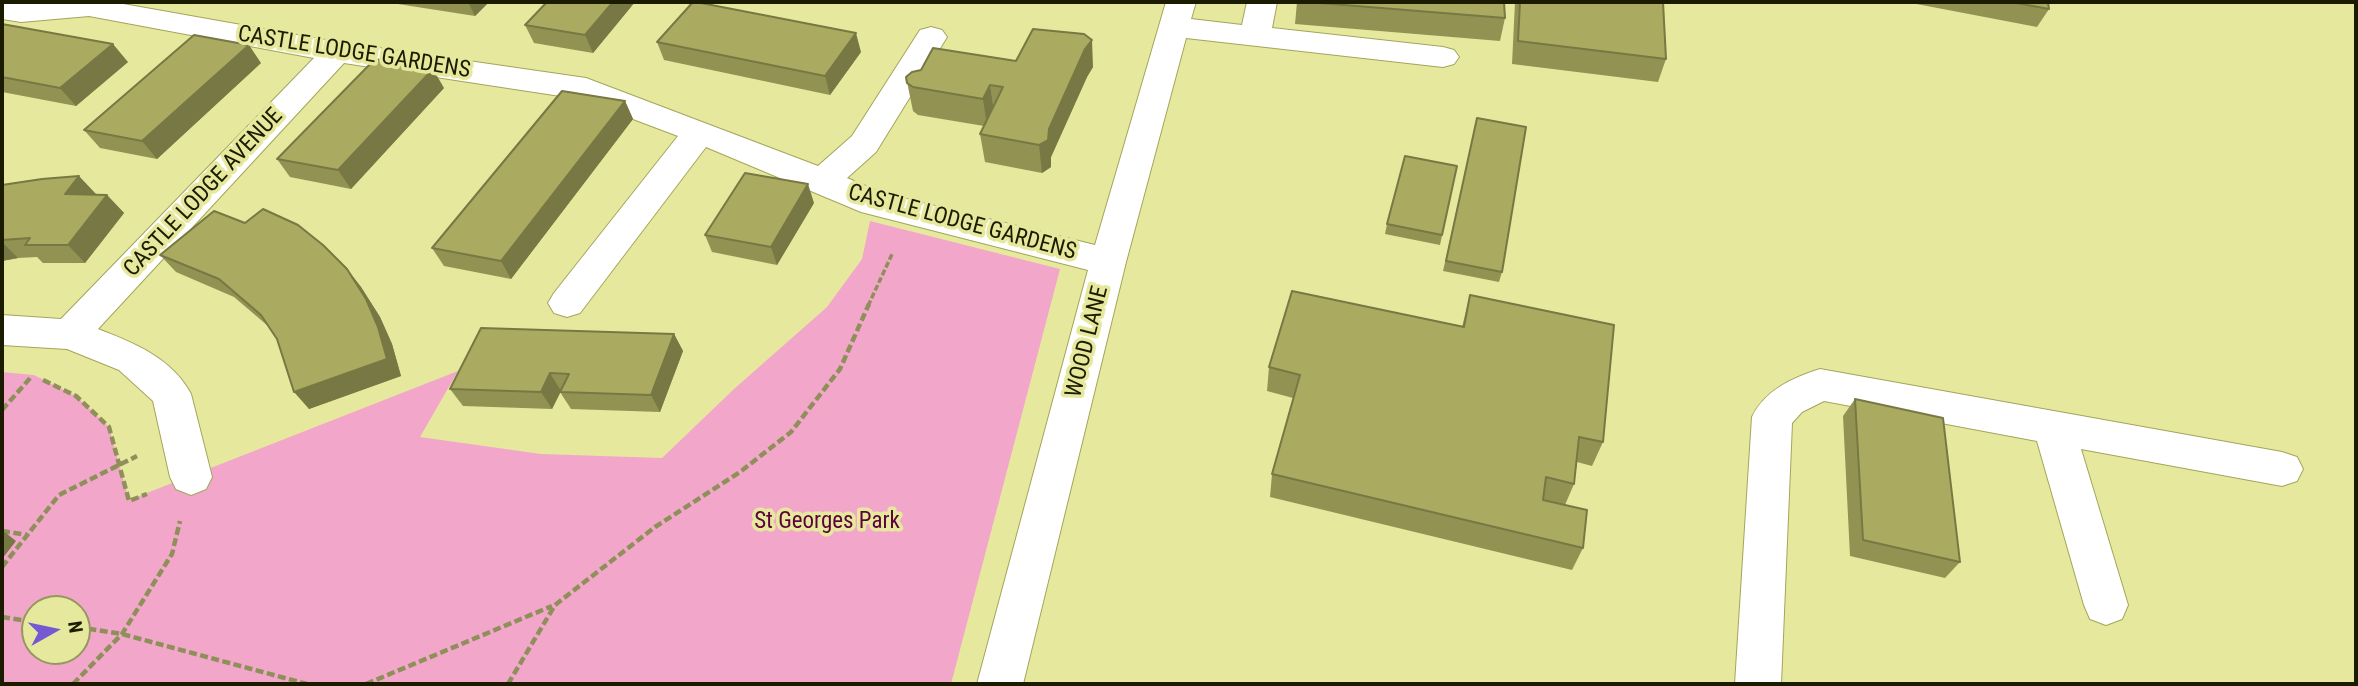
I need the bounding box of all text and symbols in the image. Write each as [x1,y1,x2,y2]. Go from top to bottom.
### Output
street label: CASTLE LODGE GARDENS [236,21,472,85]
street label: CASTLE LODGE AVENUE [119,103,289,283]
street label: CASTLE LODGE GARDENS [845,179,1079,267]
street label: WOOD LANE [1061,284,1115,400]
park label: St Georges Park [754,508,900,536]
north arrow [21,595,91,665]
text: N [63,619,88,634]

